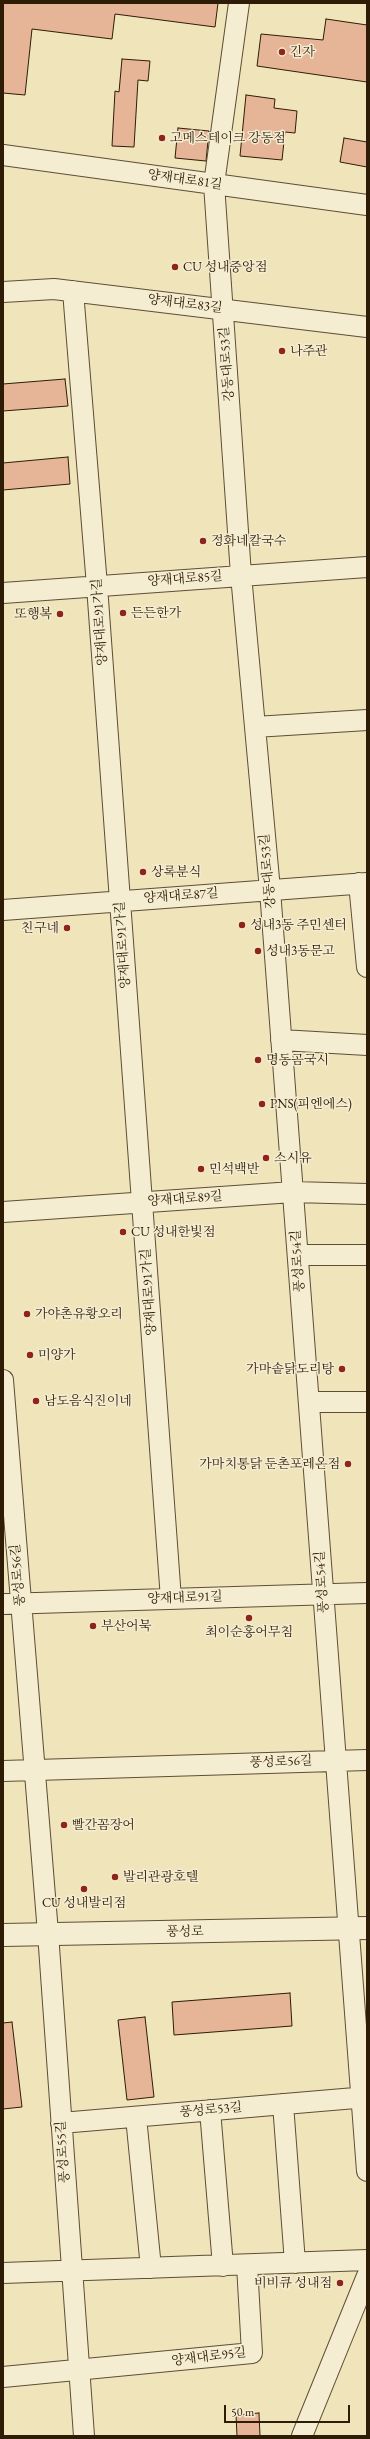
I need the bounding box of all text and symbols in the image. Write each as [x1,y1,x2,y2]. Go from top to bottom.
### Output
place label: 긴자 [290,44,315,60]
marker: 긴자 [277,47,287,57]
place label: 고메스테이크 강동점 [170,130,286,146]
marker: 고메스테이크 강동점 [157,133,167,143]
street label: 양재대로81길 [147,167,223,193]
place label: CU 성내중앙점 [183,259,267,275]
marker: CU 성내중앙점 [170,262,180,272]
street label: 양재대로83길 [147,292,223,316]
street label: 강동대로53길 [217,326,237,402]
place label: 나주관 [290,343,328,359]
marker: 나주관 [277,346,287,356]
place label: 정화네칼국수 [211,533,286,549]
marker: 정화네칼국수 [198,536,208,546]
street label: 양재대로85길 [147,569,223,589]
street label: 양재대로91가길 [89,578,111,666]
place label: 든든한가 [131,605,181,621]
place label: 또행복 [14,606,52,622]
marker: 든든한가 [118,608,128,618]
marker: 또행복 [55,609,65,619]
street label: 강동대로53길 [257,833,279,909]
place label: 상록분식 [151,864,201,880]
marker: 상록분식 [138,867,148,877]
street label: 양재대로87길 [143,886,219,906]
street label: 양재대로91가길 [112,901,134,989]
place label: 성내3동 주민센터 [250,917,347,933]
place label: 친구네 [21,920,59,936]
marker: 성내3동 주민센터 [237,920,247,930]
marker: 친구네 [62,923,72,933]
place label: 성내3동문고 [266,943,335,959]
marker: 성내3동문고 [253,946,263,956]
place label: 명동곰국시 [266,1052,329,1068]
marker: 명동곰국시 [253,1055,263,1065]
place label: PNS(피엔에스) [270,1096,352,1112]
marker: PNS(피엔에스) [257,1099,267,1109]
place label: 스시유 [274,1150,312,1166]
marker: 스시유 [261,1153,271,1163]
place label: 민석백반 [209,1161,259,1177]
marker: 민석백반 [196,1164,206,1174]
street label: 양재대로89길 [147,1189,223,1209]
place label: CU 성내한빛점 [131,1224,215,1240]
marker: CU 성내한빛점 [118,1227,128,1237]
street label: 풍성로54길 [288,1229,308,1293]
street label: 양재대로91가길 [138,1248,160,1336]
place label: 가야촌유황오리 [35,1306,123,1322]
marker: 가야촌유황오리 [22,1309,32,1319]
place label: 미양가 [38,1347,76,1363]
marker: 미양가 [25,1350,35,1360]
place label: 가마솥닭도리탕 [246,1361,334,1377]
marker: 가마솥닭도리탕 [337,1364,347,1374]
place label: 남도음식진이네 [44,1393,132,1409]
marker: 남도음식진이네 [31,1396,41,1406]
place label: 가마치통닭 둔촌포레온점 [199,1456,340,1472]
marker: 가마치통닭 둔촌포레온점 [343,1459,353,1469]
street label: 풍성로56길 [7,1543,29,1607]
street label: 풍성로54길 [312,1550,332,1614]
street label: 양재대로91길 [147,1589,223,1607]
marker: 최이순홍어무침 [244,1613,254,1623]
place label: 부산어묵 [101,1618,151,1634]
marker: 부산어묵 [88,1621,98,1631]
place label: 최이순홍어무침 [205,1624,293,1640]
street label: 풍성로56길 [249,1753,313,1771]
place label: 빨간꼼장어 [72,1817,135,1833]
marker: 빨간꼼장어 [59,1820,69,1830]
place label: 발리관광호텔 [123,1869,198,1885]
marker: 발리관광호텔 [110,1872,120,1882]
marker: CU 성내발리점 [79,1884,89,1894]
place label: CU 성내발리점 [42,1895,126,1911]
street label: 풍성로 [166,1924,204,1940]
street label: 풍성로53길 [179,2099,243,2121]
street label: 풍성로55길 [53,2120,73,2184]
place label: 비비큐 성내점 [254,2275,332,2291]
marker: 비비큐 성내점 [335,2278,345,2288]
street label: 양재대로95길 [171,2345,247,2369]
scale bar [226,2397,352,2423]
text: 50 m [231,2404,254,2420]

